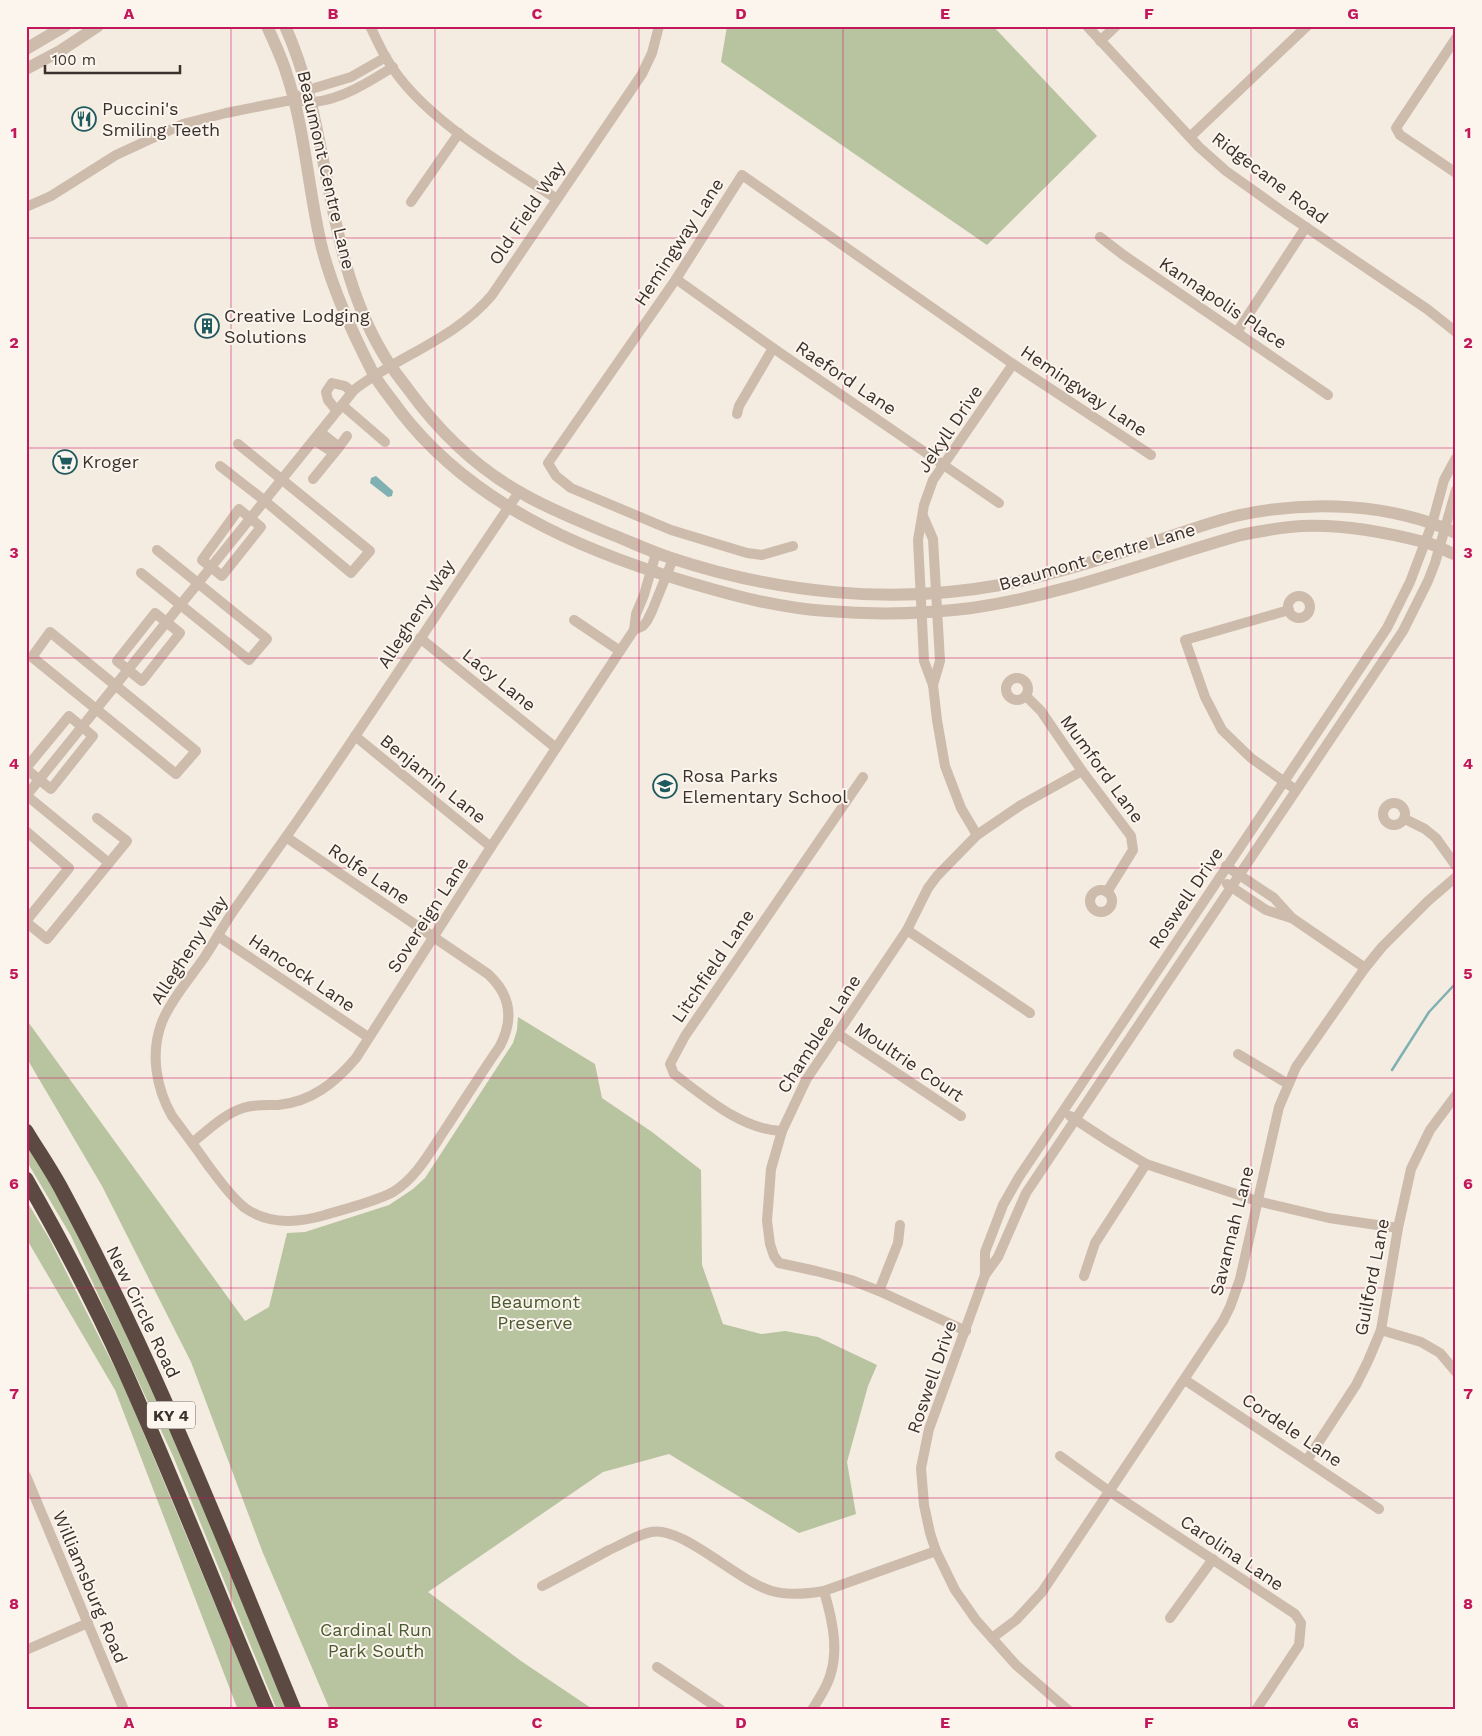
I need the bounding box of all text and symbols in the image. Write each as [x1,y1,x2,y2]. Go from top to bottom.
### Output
text: A [124,4,135,23]
text: B [328,4,339,23]
text: C [532,4,543,23]
text: D [735,4,747,23]
text: E [940,4,950,23]
text: F [1144,4,1154,23]
text: G [1347,4,1359,23]
scale bar [45,42,180,74]
text: 100 m [52,51,96,69]
street label: Beaumont Centre Lane [293,68,360,271]
place label: Puccini's Smiling Teeth [102,98,220,140]
restaurant icon: Puccini's Smiling Teeth [71,106,97,132]
text: 1 [11,123,17,142]
text: 1 [1465,123,1471,142]
street label: Ridgecane Road [1208,127,1332,228]
street label: Old Field Way [484,156,569,269]
street label: Hemingway Lane [629,174,728,309]
street label: Kannapolis Place [1155,252,1291,353]
place label: Creative Lodging Solutions [224,305,370,347]
building icon: Creative Lodging Solutions [194,313,220,339]
text: 2 [9,333,19,352]
text: 2 [1463,333,1473,352]
street label: Raeford Lane [792,336,901,419]
street label: Hemingway Lane [1017,341,1151,441]
street label: Jekyll Drive [913,381,987,477]
supermarket icon: Kroger [52,449,78,475]
place label: Kroger [82,451,139,472]
street label: Beaumont Centre Lane [996,518,1198,595]
text: 3 [9,543,19,562]
text: 3 [1463,543,1473,562]
street label: Allegheny Way [373,555,459,672]
street label: Lacy Lane [458,644,540,716]
street label: Mumford Lane [1056,711,1149,827]
street label: Benjamin Lane [376,730,490,828]
text: 4 [9,754,19,773]
text: 4 [1463,754,1473,773]
place label: Rosa Parks Elementary School [682,765,848,807]
school or university icon: Rosa Parks Elementary School [652,773,678,799]
street label: Rolfe Lane [325,839,414,909]
street label: Roswell Drive [1144,843,1227,952]
street label: Sovereign Lane [382,853,473,976]
street label: Allegheny Way [146,891,232,1008]
street label: Litchfield Lane [667,905,758,1026]
street label: Hancock Lane [245,929,359,1016]
text: 5 [9,964,19,983]
text: 5 [1463,964,1473,983]
street label: Chamblee Lane [772,971,865,1097]
street label: Moultrie Court [851,1017,968,1106]
street label: Savannah Lane [1205,1164,1258,1298]
text: 6 [9,1174,19,1193]
text: 6 [1463,1174,1473,1193]
street label: Guilford Lane [1350,1216,1393,1337]
street label: New Circle Road [102,1242,185,1381]
park label: Beaumont Preserve [490,1291,580,1333]
street label: Roswell Drive [902,1318,961,1436]
text: 7 [9,1384,19,1403]
text: 7 [1463,1384,1473,1403]
street label: Cordele Lane [1238,1388,1346,1471]
road number: KY 4 [147,1402,195,1428]
street label: Williamsburg Road [49,1507,132,1666]
street label: Carolina Lane [1177,1510,1288,1595]
text: 8 [9,1594,19,1613]
text: 8 [1463,1594,1473,1613]
park label: Cardinal Run Park South [320,1619,432,1661]
text: A [124,1713,135,1732]
text: B [328,1713,339,1732]
text: C [532,1713,543,1732]
text: D [735,1713,747,1732]
text: E [940,1713,950,1732]
text: F [1144,1713,1154,1732]
text: G [1347,1713,1359,1732]

